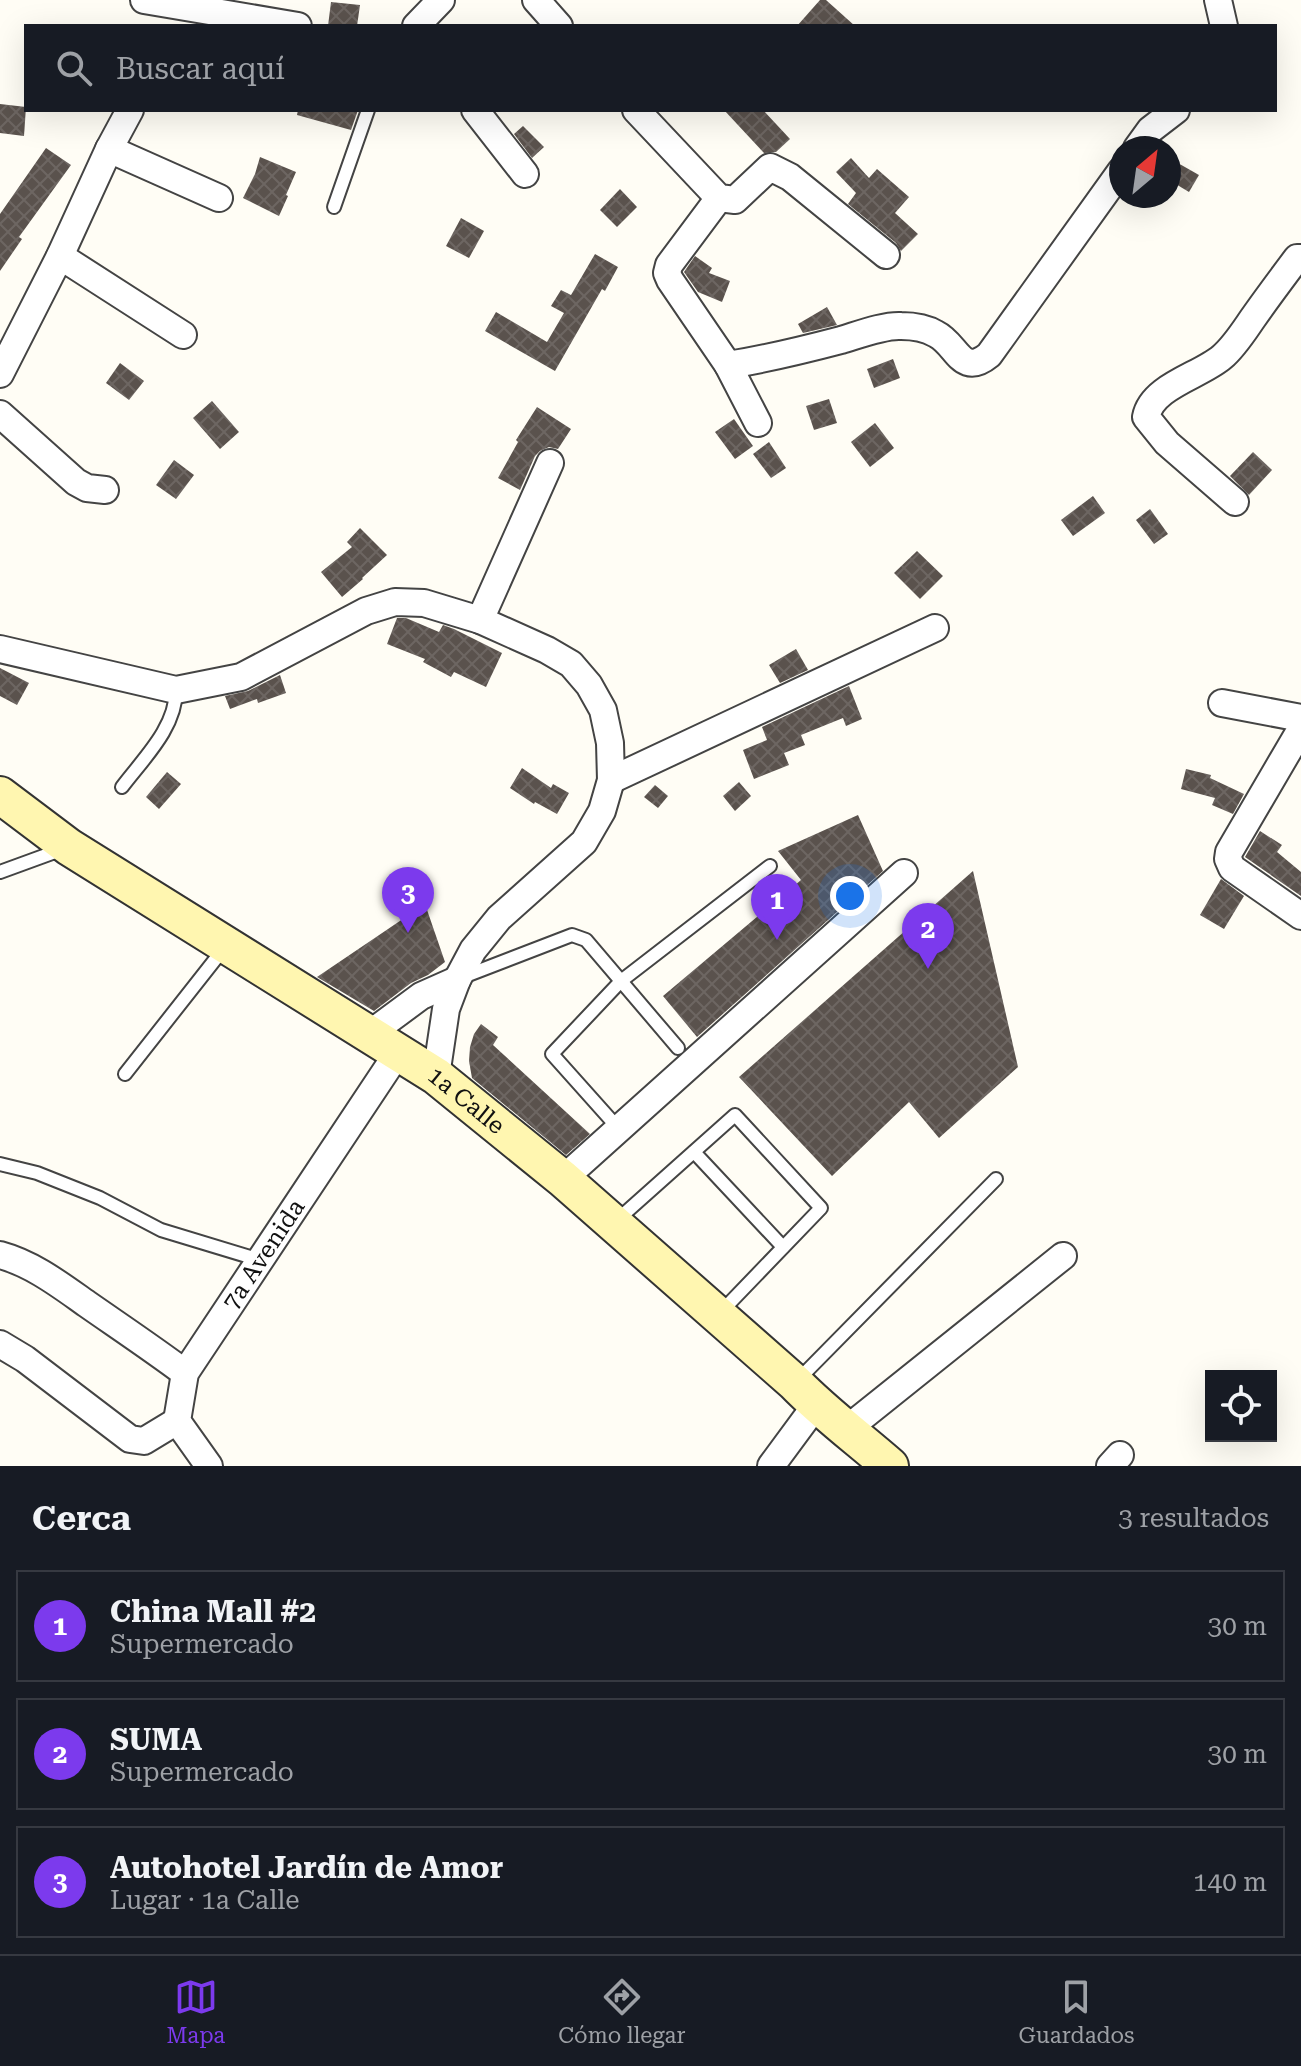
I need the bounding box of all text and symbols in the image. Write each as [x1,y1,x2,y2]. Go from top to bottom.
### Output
search box [24,24,1277,112]
icon: search [52,46,96,90]
text: Buscar aquí [116,51,285,86]
north arrow [1109,136,1181,208]
pin: 3 [382,867,434,933]
pin: 1 [751,874,803,940]
your location [830,876,870,916]
pin: 2 [902,903,954,969]
street label: 1a Calle [422,1061,510,1140]
street label: 7a Avenida [217,1194,310,1315]
map controls [1205,1370,1277,1442]
button: locate [1205,1370,1277,1442]
text: Cerca [32,1498,131,1538]
text: 3 resultados [1118,1503,1269,1533]
text: China Mall #2 [110,1594,316,1629]
text: 1 [53,1611,67,1641]
text: 30 m [1208,1611,1267,1641]
text: Supermercado [110,1629,294,1659]
text: SUMA [110,1722,202,1757]
text: 2 [53,1739,67,1769]
text: 30 m [1208,1739,1267,1769]
text: Supermercado [110,1757,294,1787]
text: Autohotel Jardín de Amor [110,1850,503,1885]
text: 3 [53,1867,67,1897]
text: 140 m [1193,1867,1267,1897]
text: Lugar · 1a Calle [110,1885,300,1915]
tab: Mapa [166,1975,225,2048]
tab: Cómo llegar [558,1975,685,2048]
tab: Guardados [1018,1975,1134,2048]

